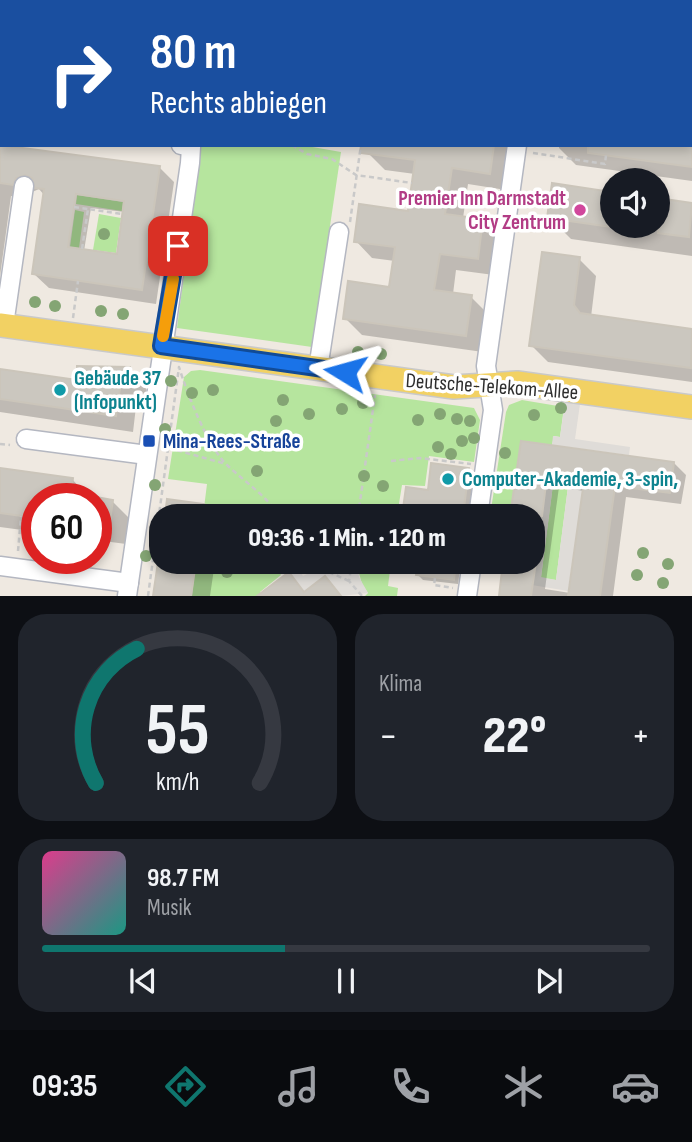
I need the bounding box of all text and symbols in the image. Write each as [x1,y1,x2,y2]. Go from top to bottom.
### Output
text: 80 m [150,24,237,83]
icon: right [35,28,126,119]
text: Rechts abbiegen [150,84,327,123]
map controls [600,168,670,238]
button: sound [600,168,670,238]
place label: Premier Inn Darmstadt City Zentrum [398,186,566,235]
marker: Premier Inn Darmstadt City Zentrum [572,202,588,218]
pin [148,216,208,276]
icon: arrive [159,227,197,265]
position arrow [308,335,382,409]
place label: Gebäude 37 (Infopunkt) [74,366,162,415]
street label: Deutsche-Telekom-Allee [405,368,579,405]
marker: Gebäude 37 (Infopunkt) [52,382,68,398]
place label: Mina-Rees-Straße [163,429,300,454]
marker: Mina-Rees-Straße [141,433,157,449]
place label: Computer-Akademie, 3-spin, [462,467,678,492]
marker: Computer-Akademie, 3-spin, [440,471,456,487]
speed limit sign: 60 [21,483,112,574]
text: 09:36 · 1 Min. · 120 m [248,523,446,554]
text: Klima [379,670,422,698]
text: 55 [146,688,209,776]
text: 22° [483,705,546,768]
text: − [379,714,398,759]
text: + [631,714,650,759]
text: km/h [156,767,199,798]
text: 98.7 FM [147,863,219,894]
text: Musik [147,894,192,922]
icon: previous [124,962,162,1000]
icon: pause [327,962,365,1000]
icon: next [530,962,568,1000]
icon: directions [161,1062,210,1111]
icon: music [274,1062,323,1111]
icon: phone [386,1062,435,1111]
icon: climate [499,1062,548,1111]
icon: car [611,1062,660,1111]
text: 09:35 [32,1067,98,1106]

